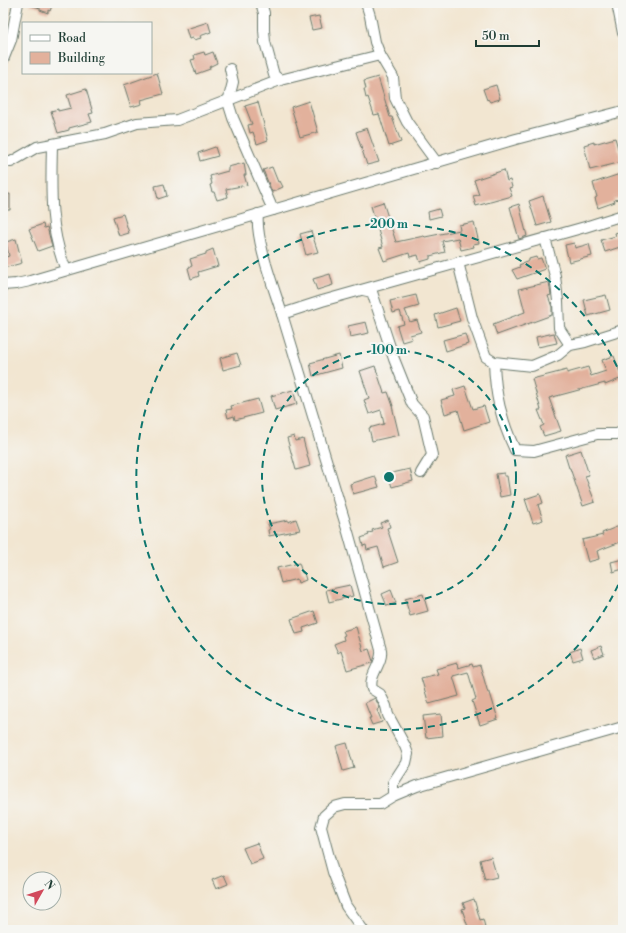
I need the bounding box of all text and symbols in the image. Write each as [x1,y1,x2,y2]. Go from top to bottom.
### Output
legend [22,22,152,74]
scale bar [476,22,539,48]
text: 50 m [482,29,510,44]
text: Road [58,31,86,46]
text: Building [57,51,106,66]
text: 200 m [370,217,408,232]
text: 100 m [371,343,407,358]
centre of rings [382,470,396,484]
north arrow [22,871,62,911]
text: N [41,878,57,893]

